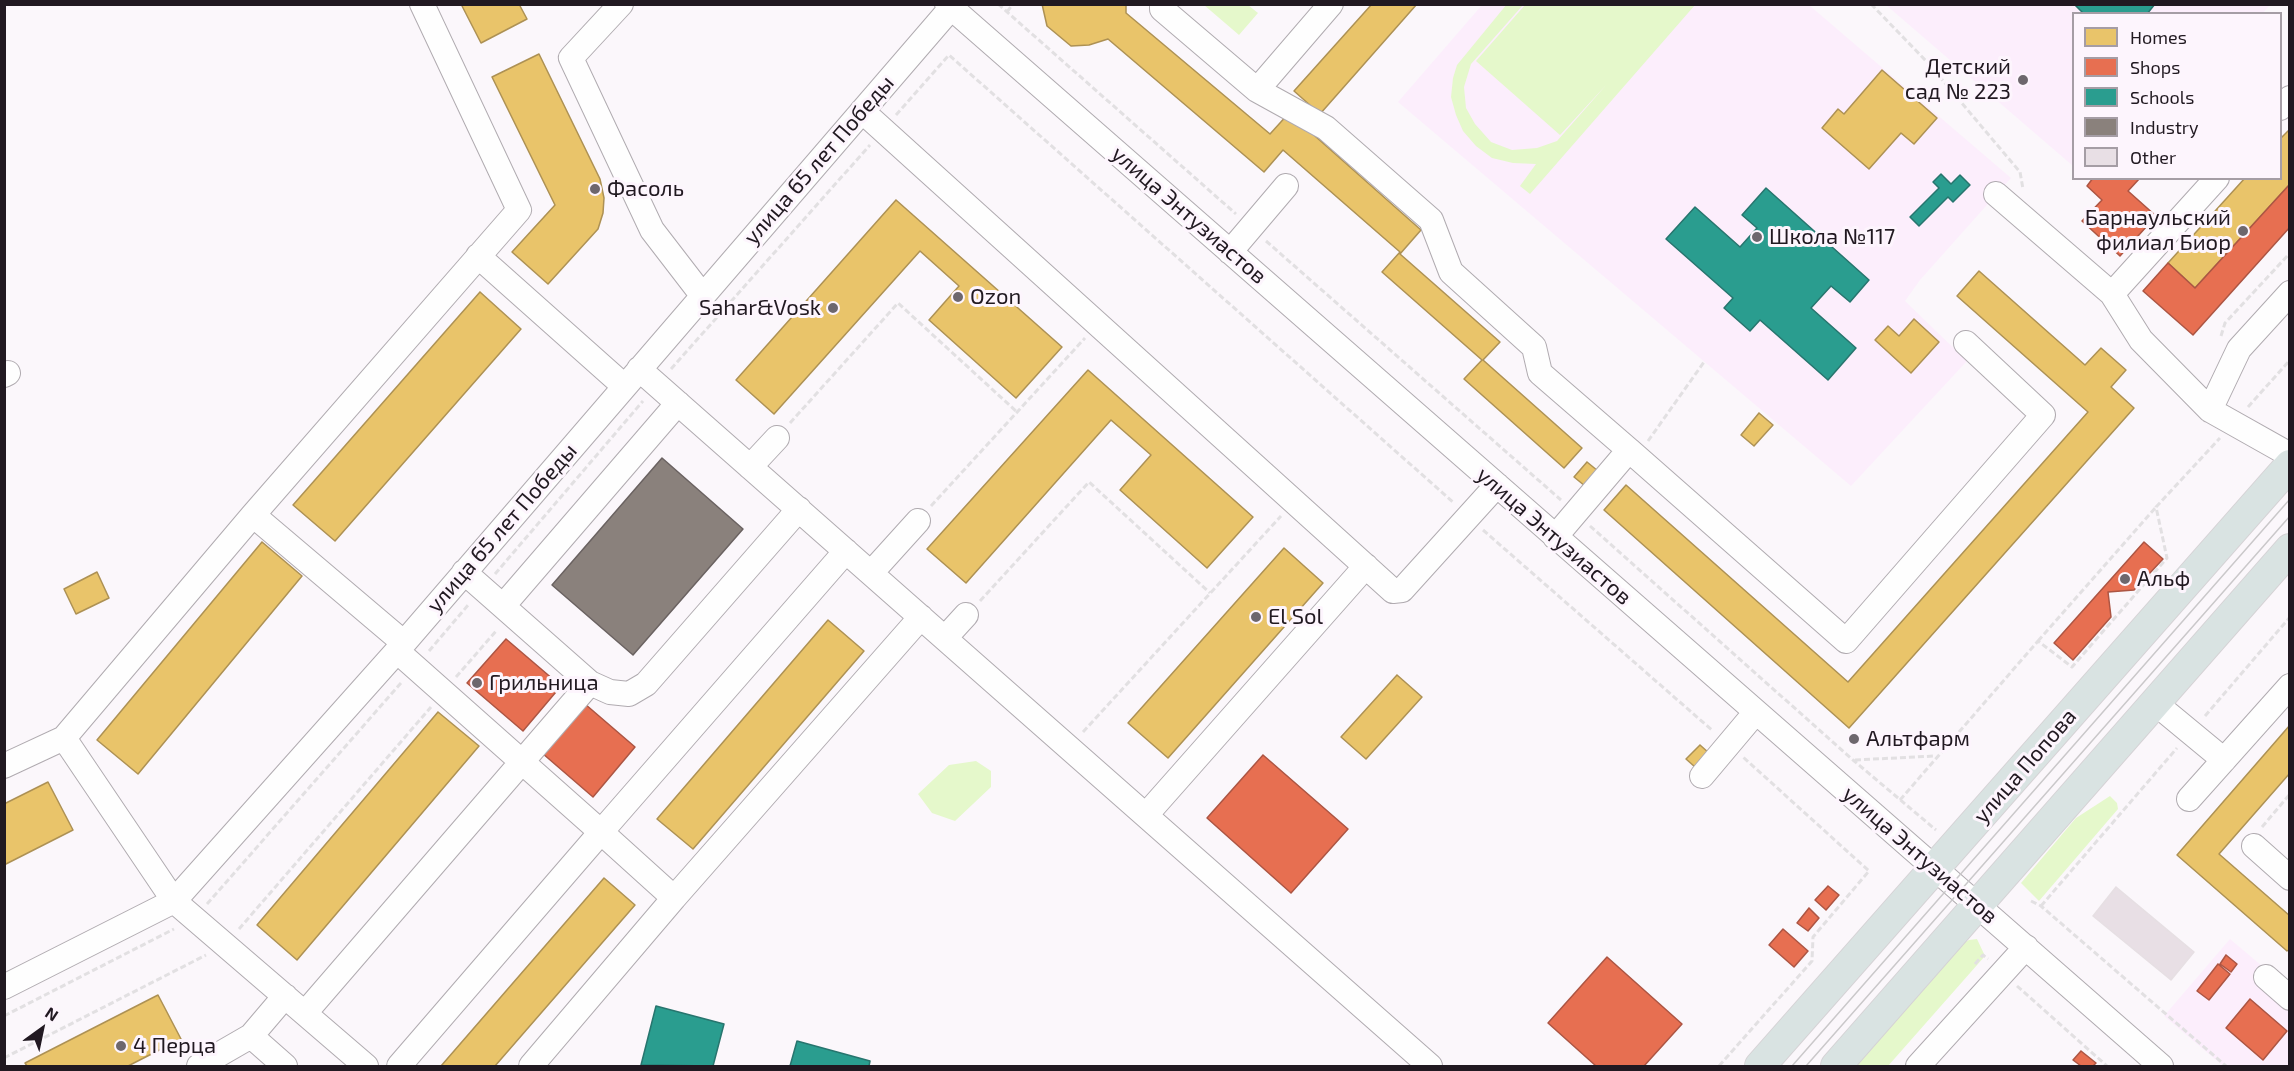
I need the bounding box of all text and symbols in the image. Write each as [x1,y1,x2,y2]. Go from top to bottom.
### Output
legend [2072,12,2282,180]
text: Homes [2130,26,2187,48]
place label: Детский сад № 223 [1905,54,2011,106]
text: Shops [2130,56,2180,78]
street label: улица 65 лет Победы [738,70,900,250]
marker: Детский сад № 223 [2016,73,2030,87]
text: Schools [2130,86,2194,108]
text: Industry [2130,116,2199,138]
street label: улица Энтузиастов [1106,141,1272,289]
text: Other [2130,146,2176,168]
place label: Фасоль [607,176,684,202]
marker: Фасоль [588,182,602,196]
place label: Барнаульский филиал Биор [2085,205,2231,256]
place label: Школа №117 [1769,224,1895,250]
marker: Барнаульский филиал Биор [2236,224,2250,238]
marker: Школа №117 [1750,230,1764,244]
place label: Ozon [970,284,1021,310]
marker: Ozon [951,290,965,304]
place label: Sahar&Vosk [699,295,821,321]
marker: Sahar&Vosk [826,301,840,315]
street label: улица 65 лет Победы [421,438,583,618]
street label: улица Энтузиастов [1471,462,1637,610]
place label: Альф [2137,566,2190,592]
marker: Альф [2118,572,2132,586]
place label: El Sol [1268,604,1323,630]
marker: El Sol [1249,610,1263,624]
place label: Грильница [489,670,599,696]
marker: Грильница [470,676,484,690]
street label: улица Попова [1968,703,2082,829]
place label: Альтфарм [1866,726,1970,752]
marker: Альтфарм [1847,732,1861,746]
street label: улица Энтузиастов [1837,781,2003,929]
north arrow [12,999,72,1059]
text: N [42,1002,62,1025]
place label: 4 Перца [133,1033,216,1059]
marker: 4 Перца [114,1039,128,1053]

